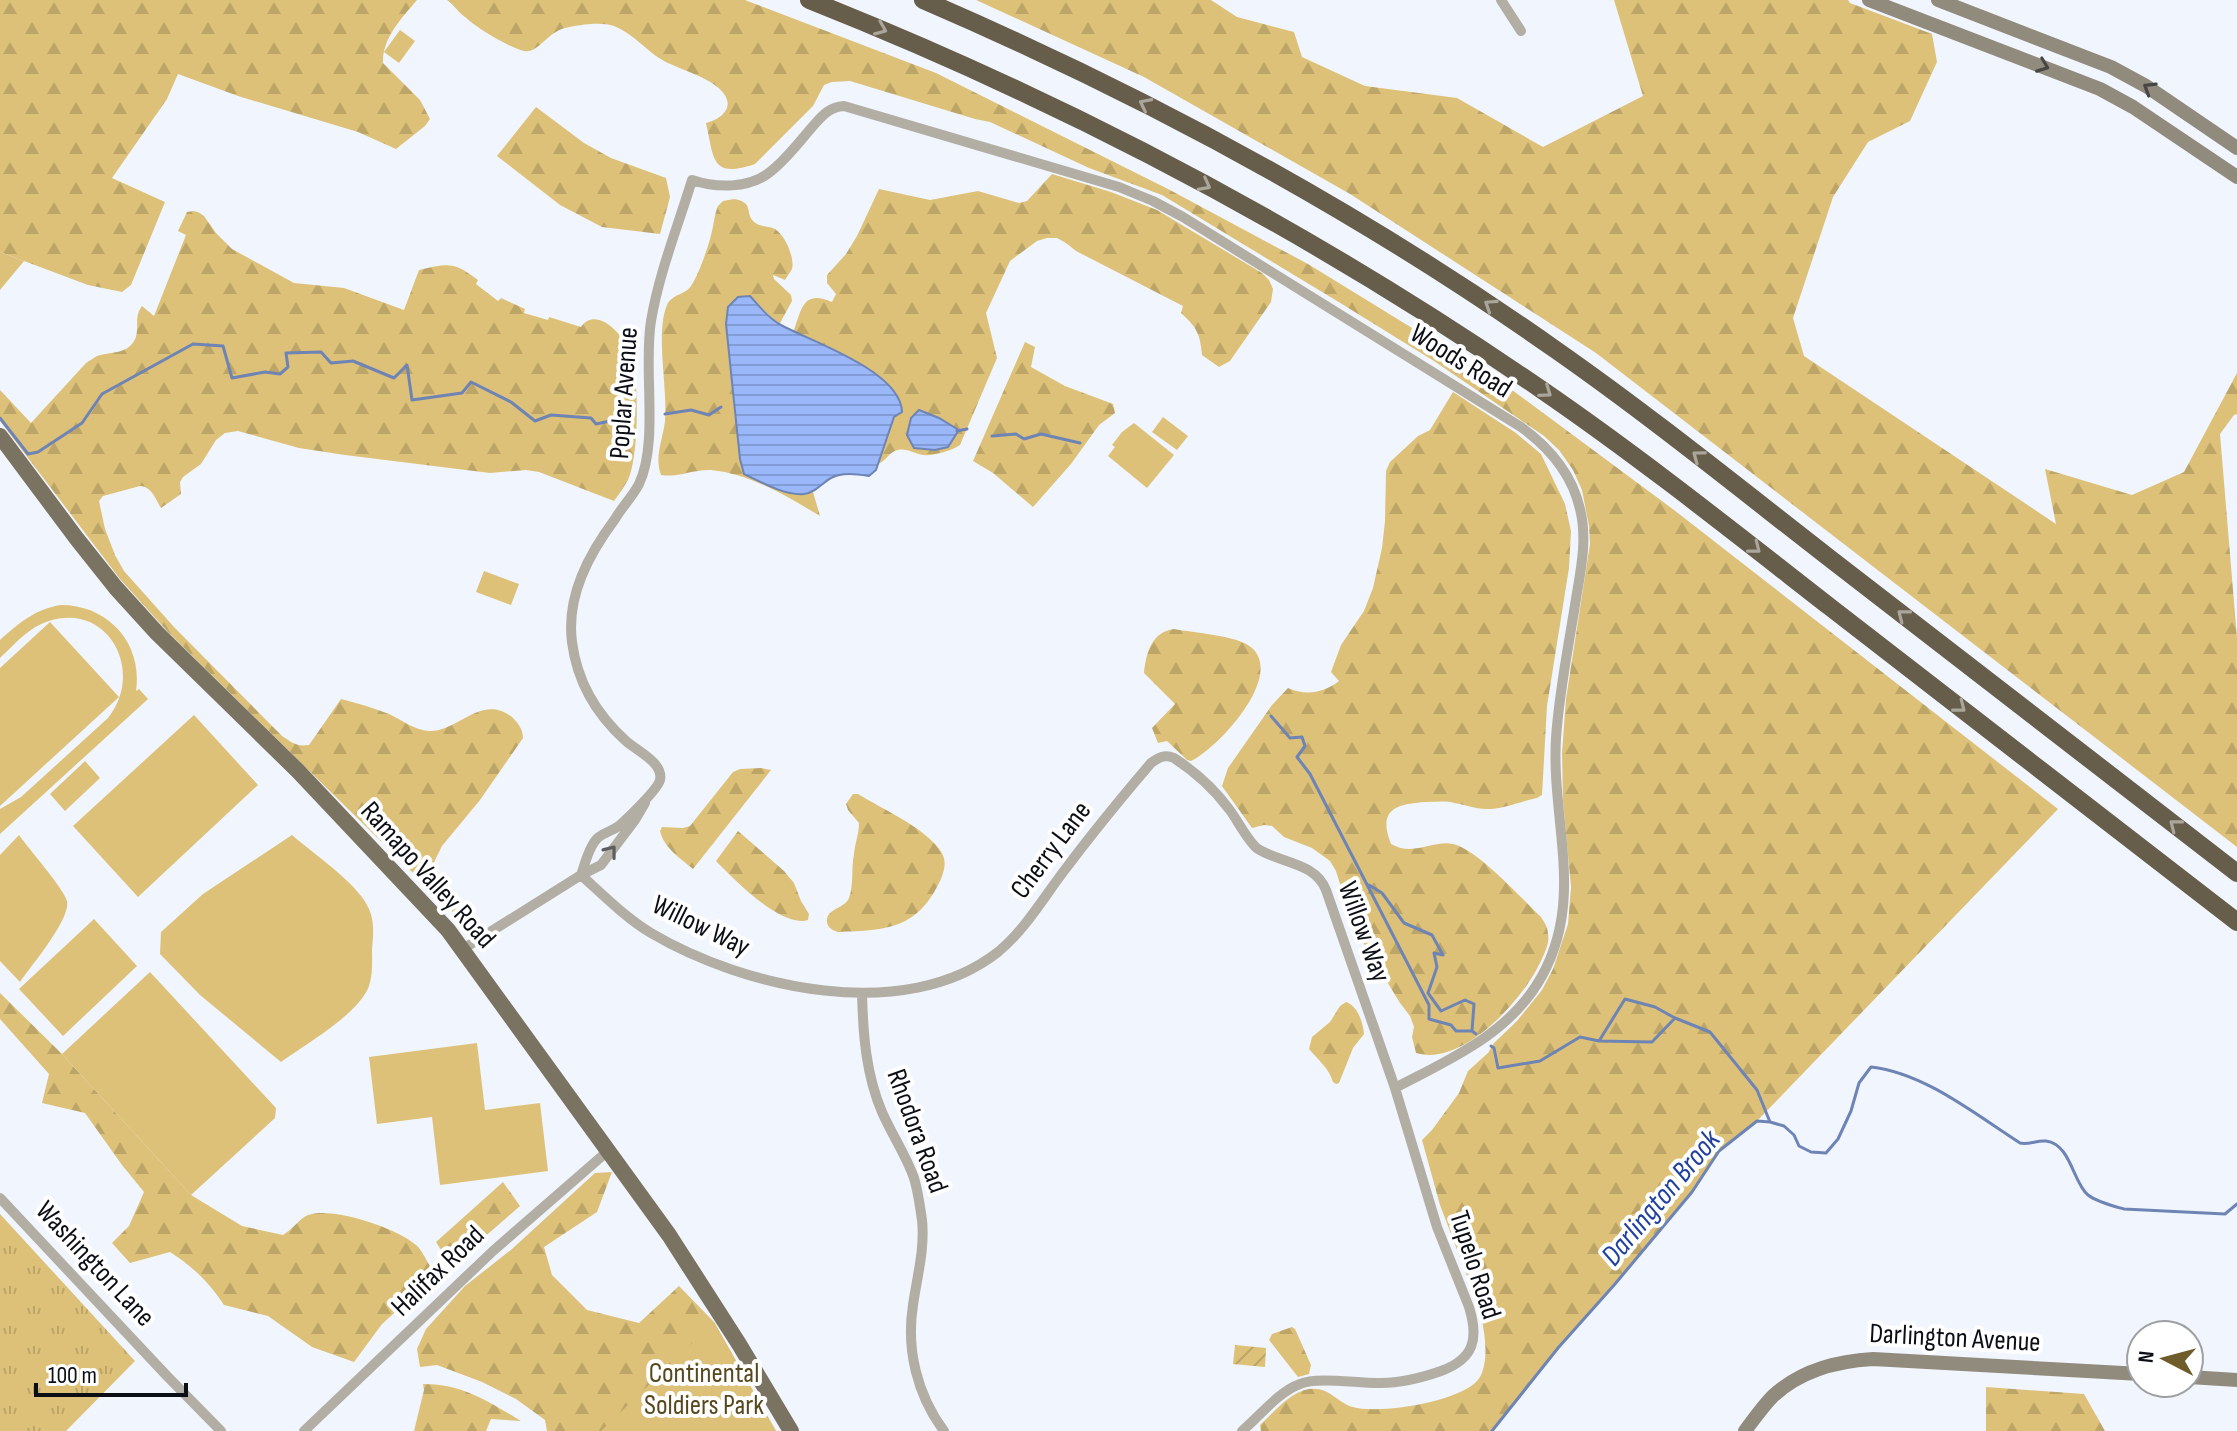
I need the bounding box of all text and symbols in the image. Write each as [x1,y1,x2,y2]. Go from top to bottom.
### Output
one-way arrow [873,20,887,36]
one-way arrow [2035,56,2049,73]
one-way arrow [2143,83,2158,98]
one-way arrow [1138,98,1153,114]
one-way arrow [1196,175,1211,190]
one-way arrow [1484,300,1499,315]
street label: Woods Road [1404,317,1518,405]
street label: Poplar Avenue [603,326,645,460]
one-way arrow [1538,382,1552,397]
one-way arrow [1692,451,1706,465]
one-way arrow [1745,538,1760,553]
one-way arrow [1897,610,1912,624]
one-way arrow [1951,698,1966,712]
street label: Ramapo Valley Road [354,795,502,955]
street label: Cherry Lane [1004,795,1098,905]
one-way arrow [2169,821,2184,835]
one-way arrow [602,846,616,860]
street label: Willow Way [1331,877,1397,987]
street label: Willow Way [647,888,755,964]
street label: Rhodora Road [879,1065,955,1197]
water label: Darlington Brook [1594,1122,1729,1273]
street label: Washington Lane [29,1194,161,1334]
street label: Tupelo Road [1442,1207,1508,1323]
street label: Halifax Road [385,1219,491,1323]
street label: Darlington Avenue [1869,1317,2041,1359]
north arrow [2125,1319,2205,1399]
scale bar [36,1347,186,1397]
text: N [2133,1350,2161,1364]
park label: Continental Soldiers Park [644,1357,764,1422]
text: 100 m [48,1361,97,1390]

